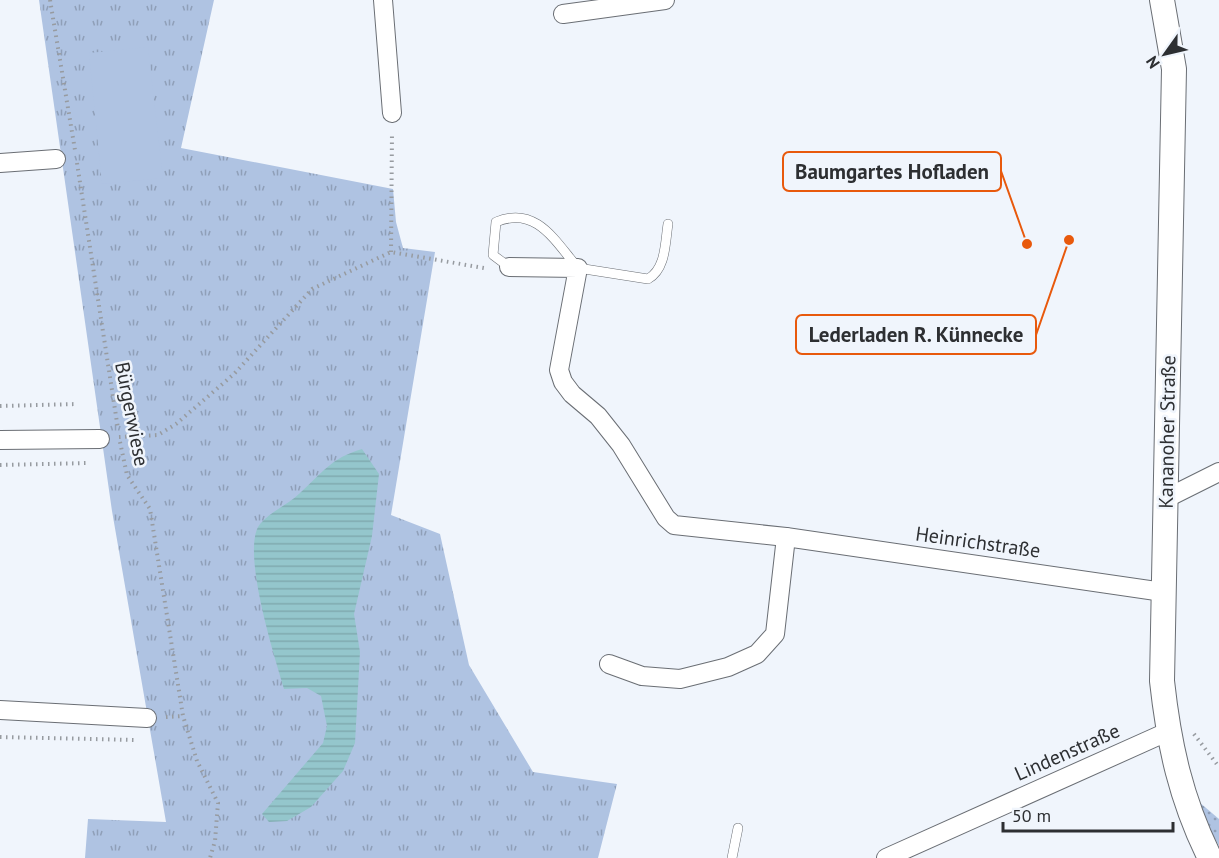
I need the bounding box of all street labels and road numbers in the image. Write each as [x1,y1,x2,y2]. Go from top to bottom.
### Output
street label: Kananoher Straße [1153,355,1181,509]
street label: Bürgerwiese [109,360,155,468]
street label: Heinrichstraße [914,520,1042,564]
street label: Lindenstraße [1010,717,1124,787]

